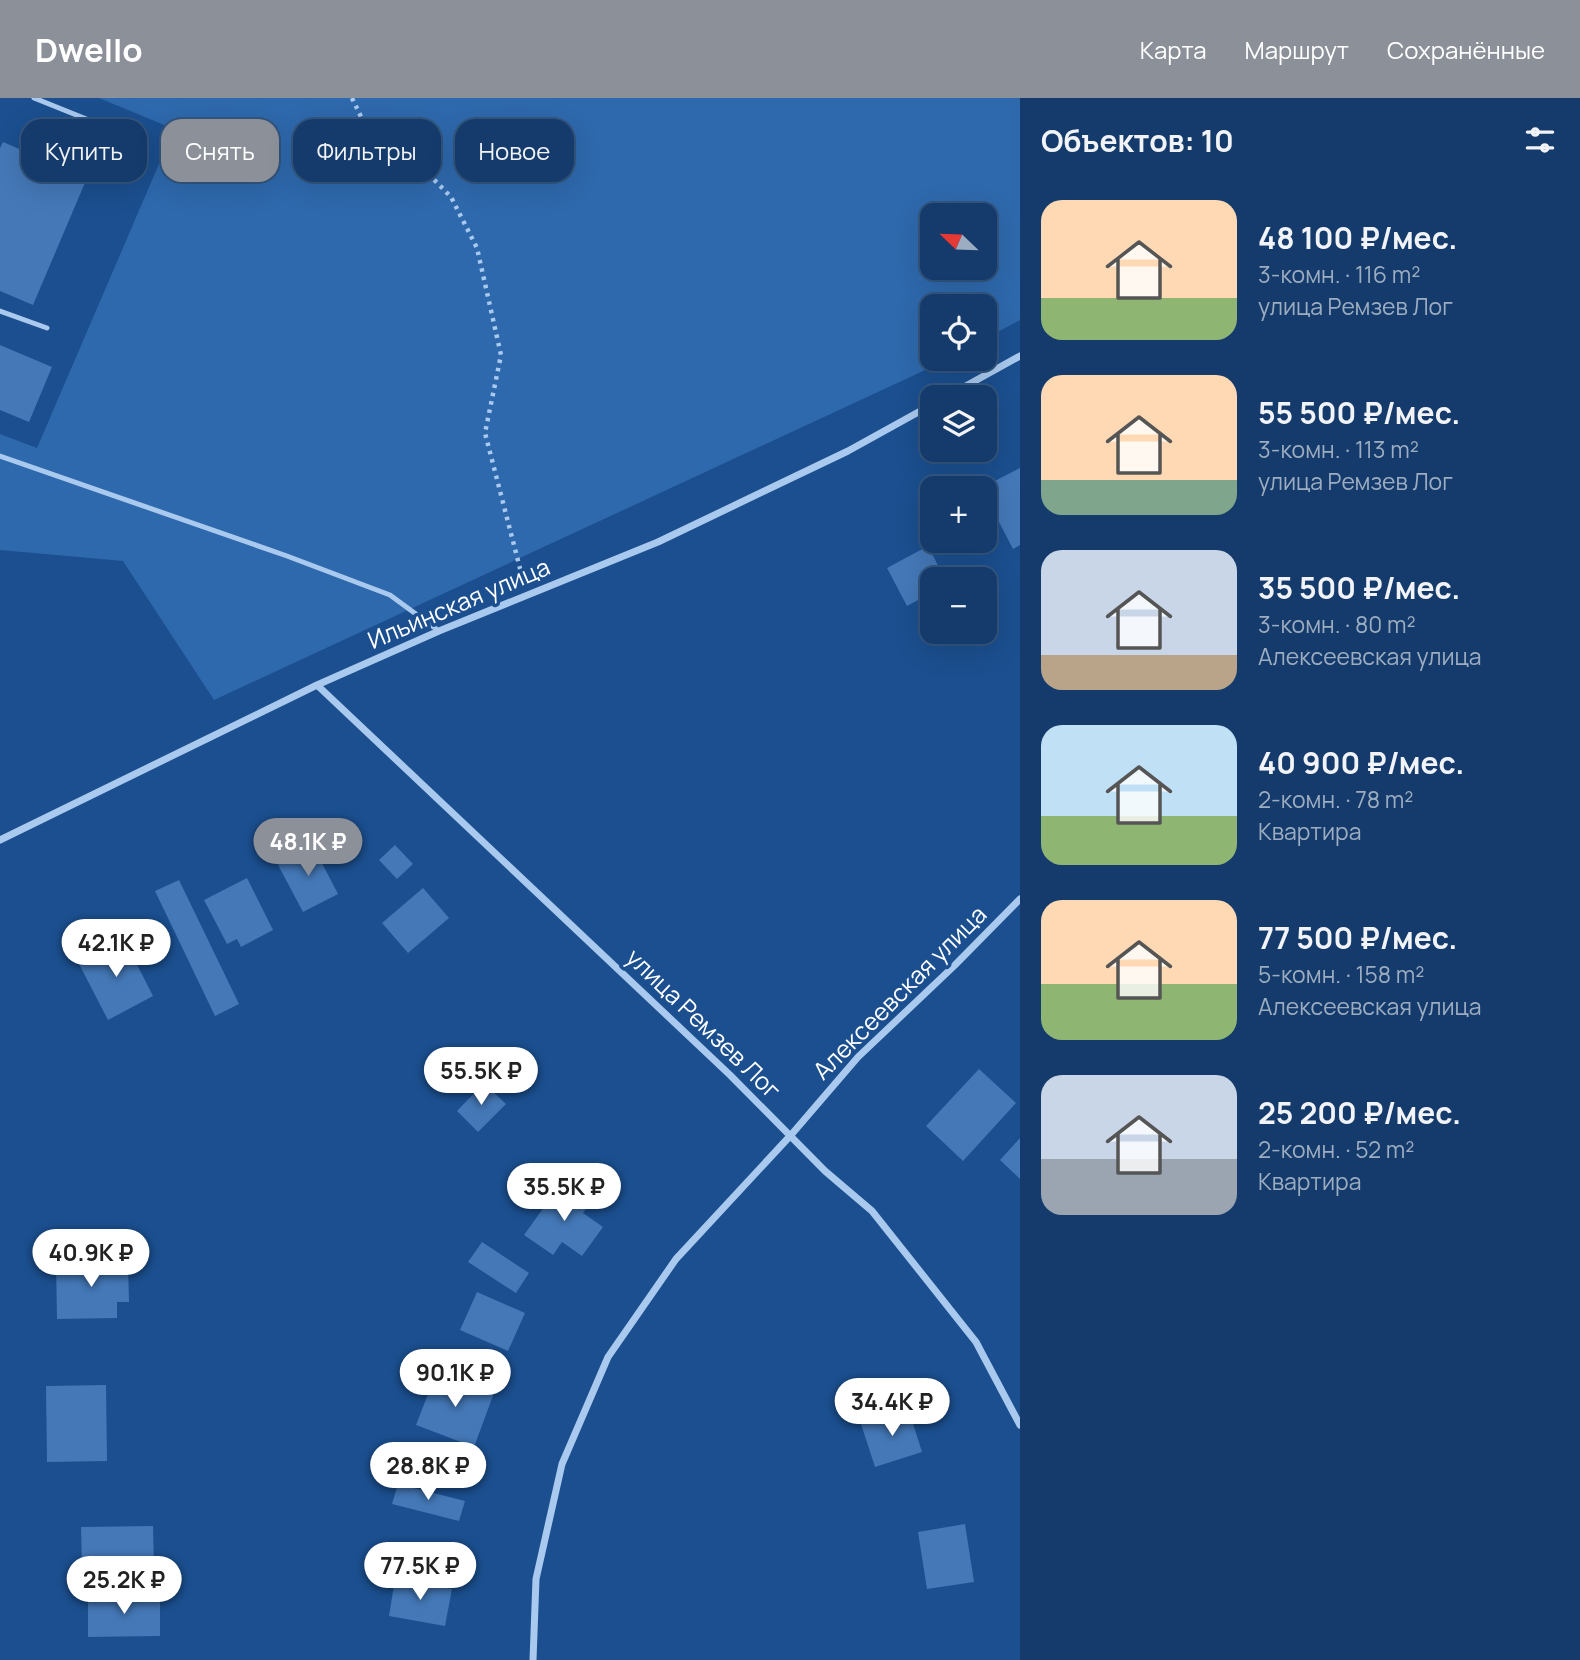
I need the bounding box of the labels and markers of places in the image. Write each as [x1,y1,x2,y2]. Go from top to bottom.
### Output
pin: 48.1K ₽ [243,818,373,878]
pin: 42.1K ₽ [51,920,181,979]
pin: 55.5K ₽ [416,1048,546,1107]
pin: 35.5K ₽ [499,1164,629,1223]
pin: 40.9K ₽ [26,1230,156,1289]
pin: 90.1K ₽ [390,1350,520,1409]
pin: 34.4K ₽ [827,1378,957,1438]
pin: 28.8K ₽ [363,1442,493,1502]
pin: 77.5K ₽ [355,1542,485,1602]
pin: 25.2K ₽ [59,1556,189,1616]

